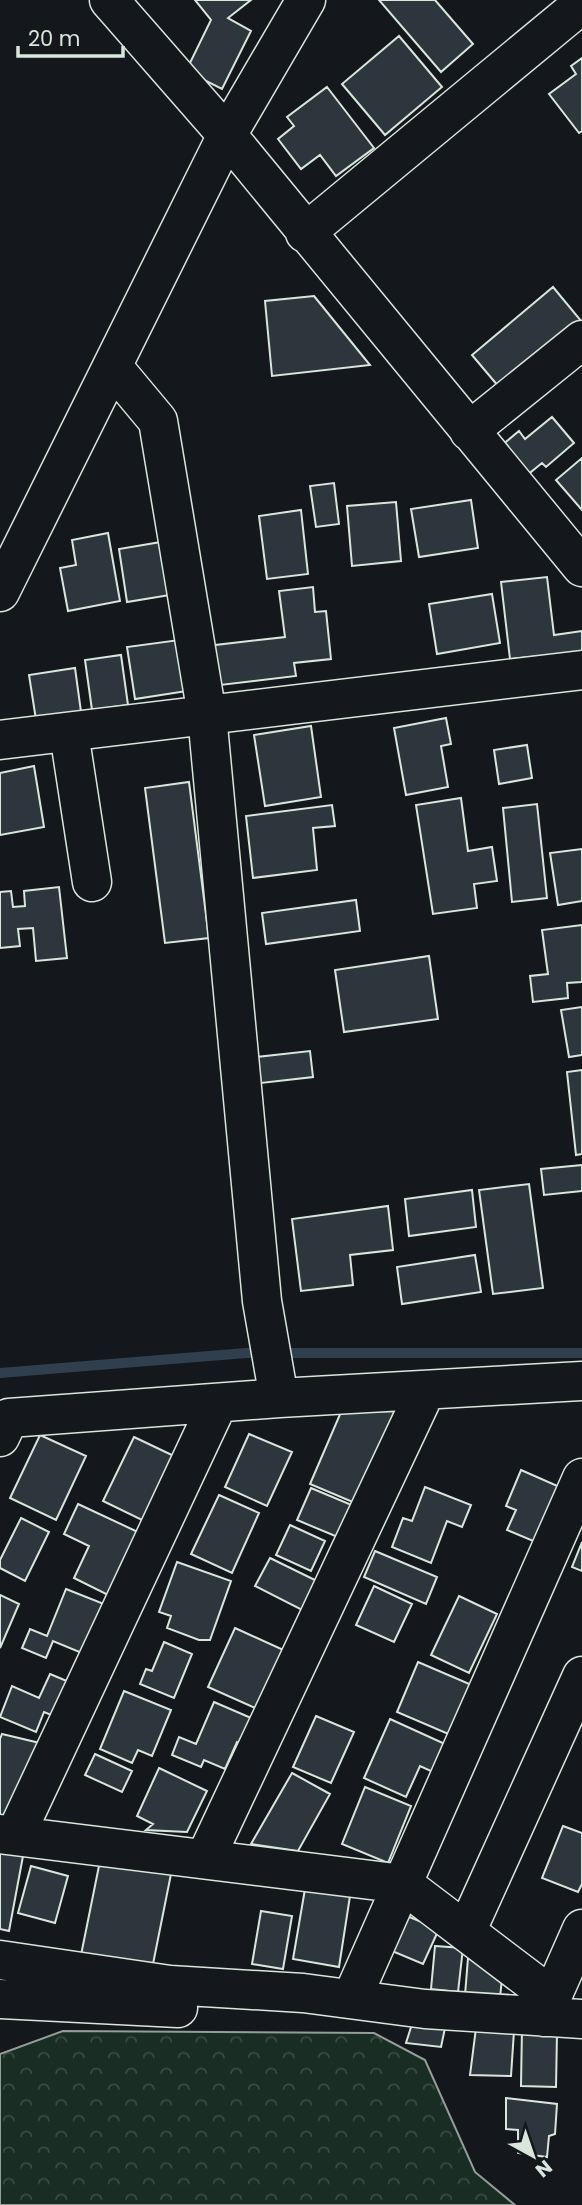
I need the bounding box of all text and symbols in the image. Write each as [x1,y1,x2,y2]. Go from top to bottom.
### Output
scale bar [18,14,122,58]
text: 20 m [28,24,81,53]
north arrow [498,2121,568,2191]
text: N [529,2154,558,2184]

